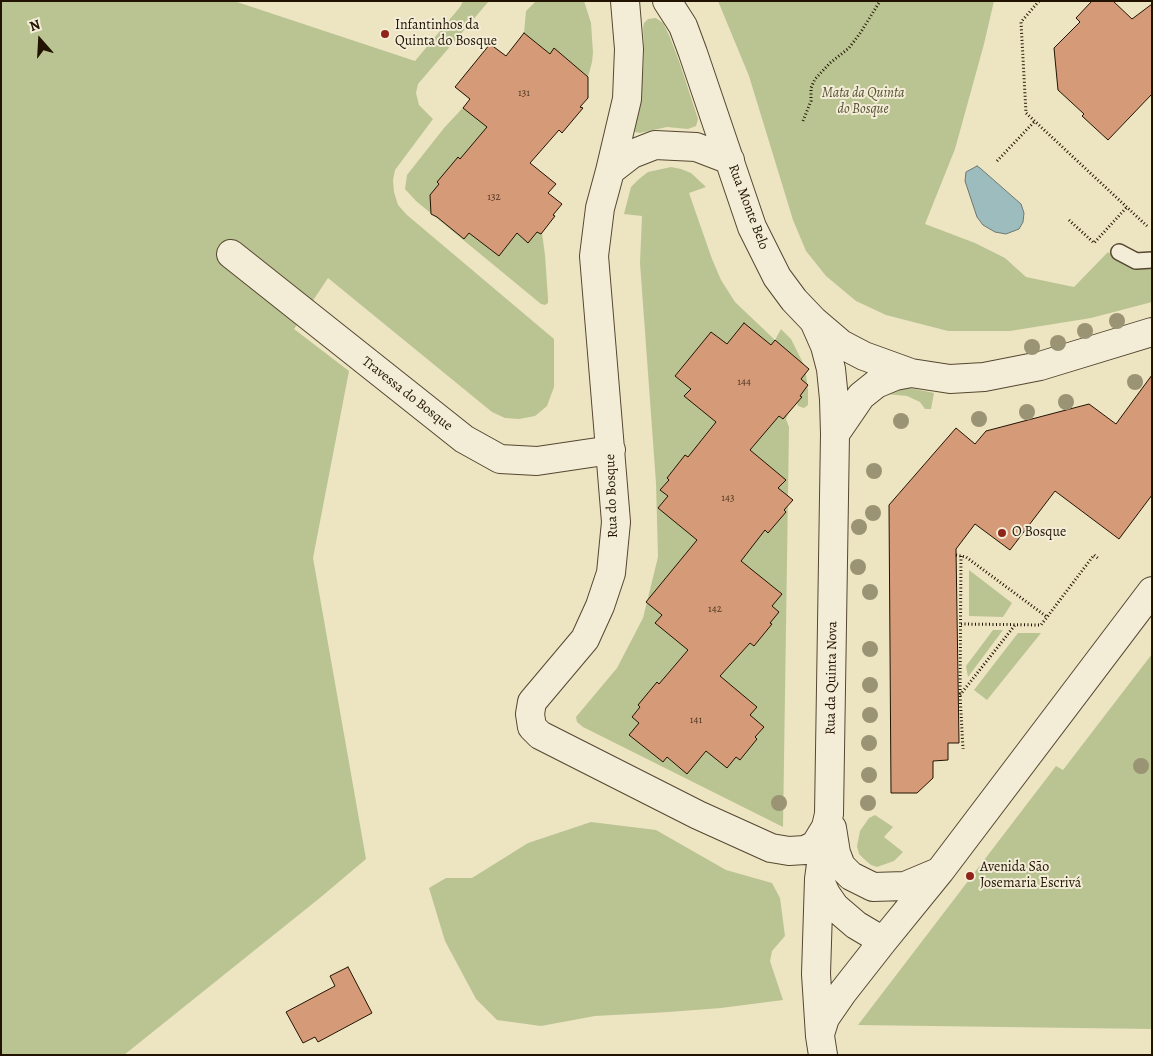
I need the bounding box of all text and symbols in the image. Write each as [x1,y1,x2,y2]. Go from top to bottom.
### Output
north arrow [15,15,65,65]
text: N [27,15,43,36]
place label: Infantinhos da Quinta do Bosque [395,18,497,50]
marker: Infantinhos da Quinta do Bosque [379,28,391,40]
house number: 131 [518,86,530,100]
park label: Mata da Quinta do Bosque [822,86,904,118]
street label: Rua Monte Belo [724,162,772,252]
house number: 132 [487,190,501,204]
street label: Travessa do Bosque [358,353,456,435]
house number: 144 [737,375,751,389]
street label: Rua do Bosque [602,454,622,538]
house number: 143 [721,491,735,505]
place label: O Bosque [1012,525,1066,541]
marker: O Bosque [996,527,1008,539]
house number: 142 [708,602,722,616]
street label: Rua da Quinta Nova [823,621,841,735]
house number: 141 [690,713,702,727]
place label: Avenida São Josemaria Escrivá [980,860,1081,892]
marker: Avenida São Josemaria Escrivá [964,870,976,882]

